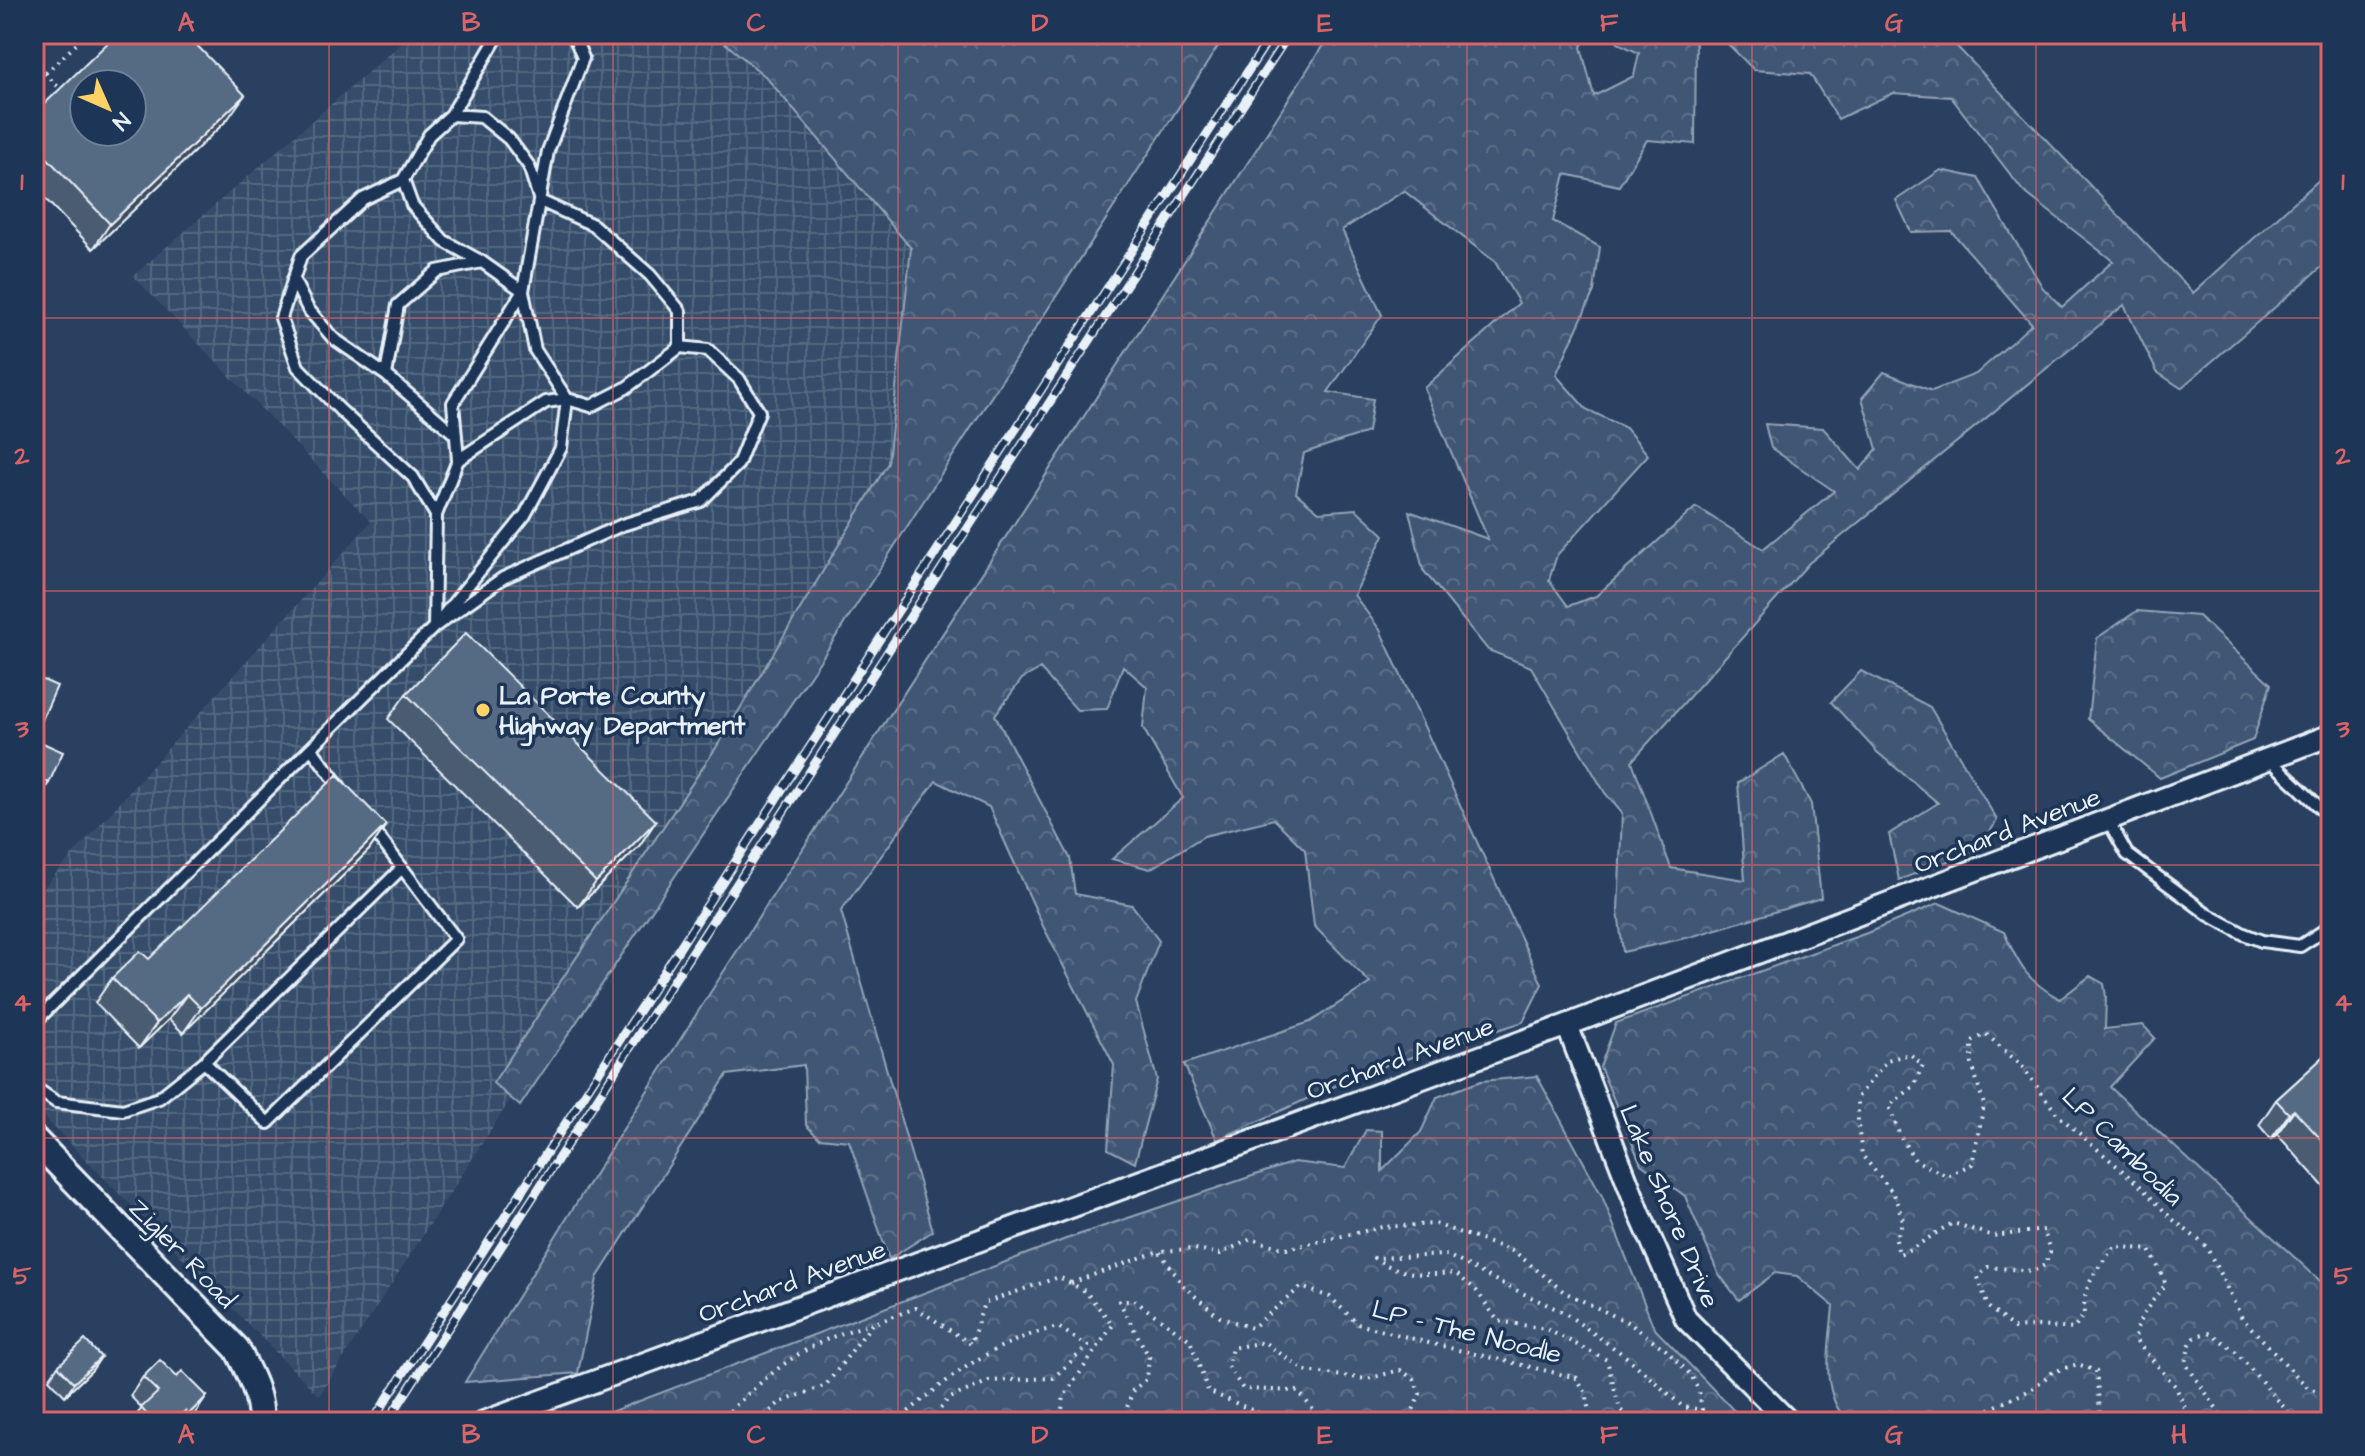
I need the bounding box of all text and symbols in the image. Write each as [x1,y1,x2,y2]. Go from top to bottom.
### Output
text: A [178,5,195,41]
text: B [462,5,481,41]
text: C [747,5,766,41]
text: D [1032,5,1049,41]
text: E [1317,5,1333,41]
text: F [1600,5,1619,41]
text: G [1885,5,1903,41]
text: H [2171,5,2187,41]
north arrow [68,68,148,148]
text: N [105,105,137,137]
text: 1 [20,164,24,200]
text: 1 [2341,164,2345,200]
text: 2 [14,438,30,474]
text: 2 [2335,438,2351,474]
place label: La Porte County Highway Department [499,678,746,747]
marker: La Porte County Highway Department [474,701,492,719]
text: 3 [14,711,29,747]
text: 3 [2335,711,2350,747]
street label: Orchard Avenue [1909,779,2106,883]
text: 4 [13,985,31,1021]
text: 4 [2334,985,2352,1021]
street label: Orchard Avenue [1302,1008,1499,1110]
street label: LP Cambodia [2053,1079,2191,1214]
street label: Lake Shore Drive [1610,1099,1728,1313]
street label: Zigler Road [119,1191,244,1318]
street label: Orchard Avenue [694,1231,891,1333]
text: 5 [13,1258,32,1294]
text: 5 [2334,1258,2353,1294]
street label: LP - The Noodle [1368,1291,1565,1373]
text: A [178,1417,195,1453]
text: B [462,1417,481,1453]
text: C [747,1417,766,1453]
text: D [1032,1417,1049,1453]
text: E [1317,1417,1333,1453]
text: F [1600,1417,1619,1453]
text: G [1885,1417,1903,1453]
text: H [2171,1417,2187,1453]

